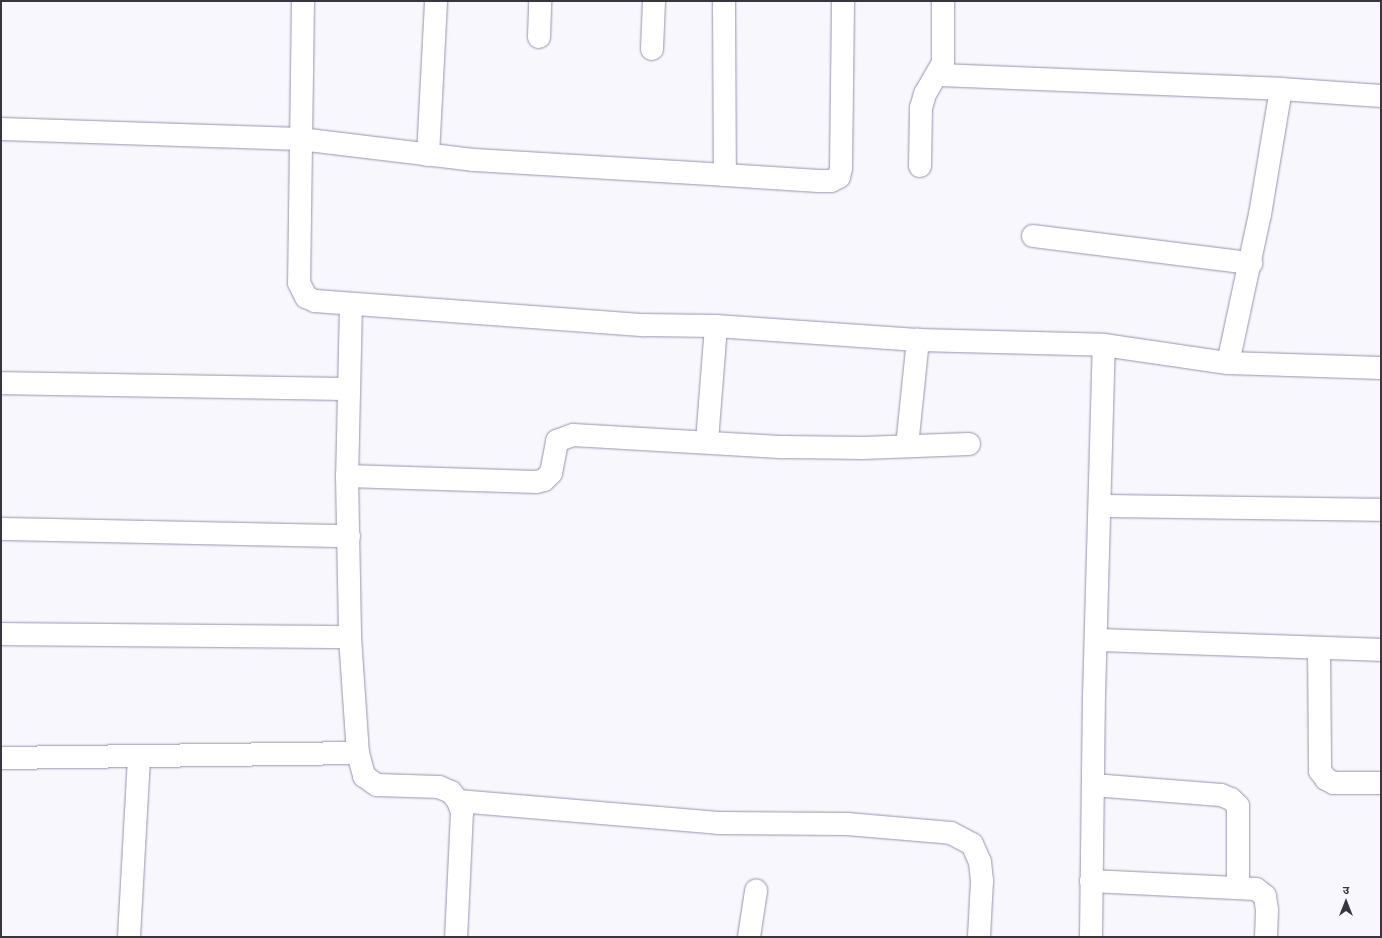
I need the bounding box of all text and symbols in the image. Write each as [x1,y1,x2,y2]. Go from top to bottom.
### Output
north arrow [1326,882,1366,922]
text: उ [1343,883,1349,896]

